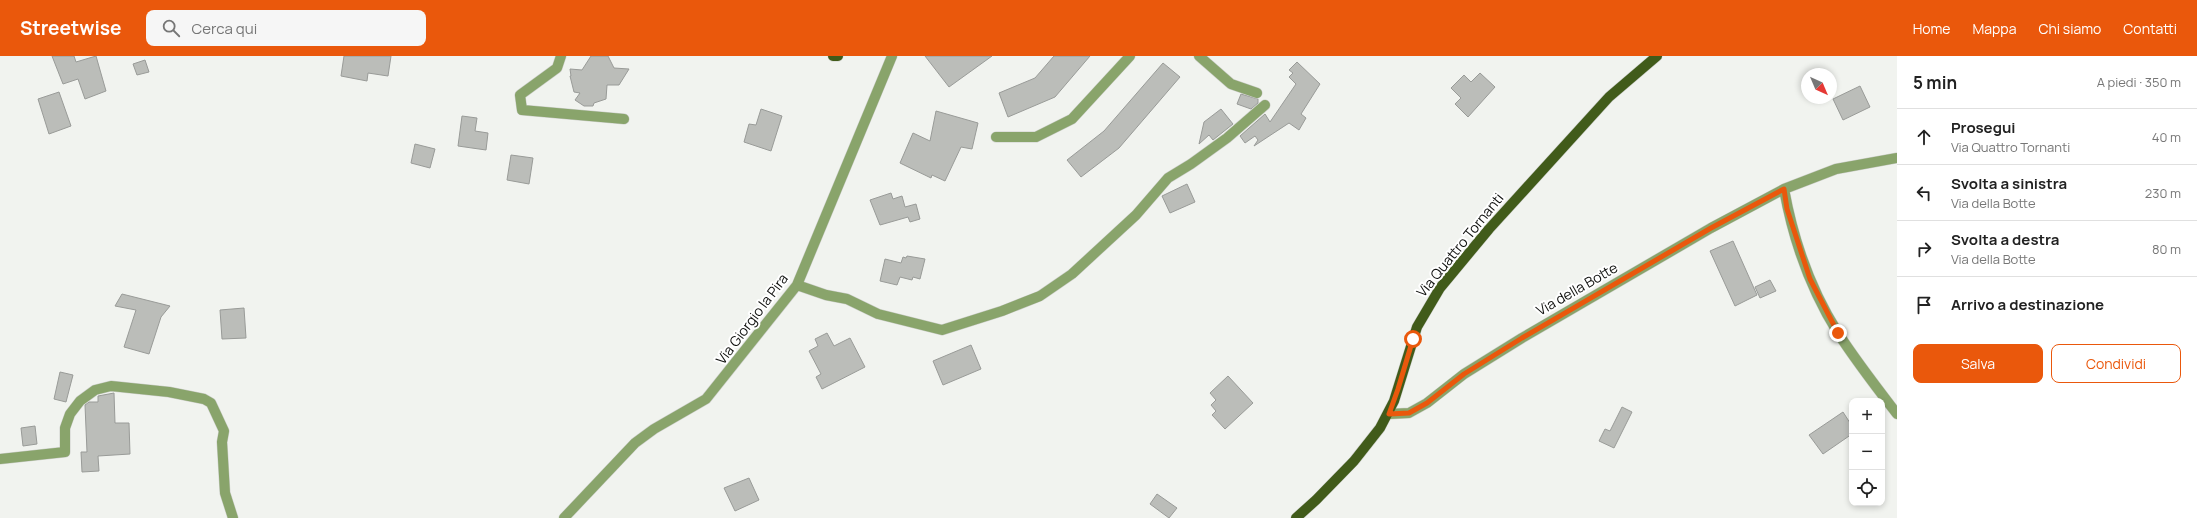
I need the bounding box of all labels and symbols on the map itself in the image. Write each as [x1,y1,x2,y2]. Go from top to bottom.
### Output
north arrow [1801,68,1837,104]
street label: Via Quattro Tornanti [1412,189,1507,301]
street label: Via della Botte [1533,258,1621,320]
street label: Via Giorgio la Pira [711,269,792,368]
route end [1829,324,1847,342]
route start [1404,330,1422,348]

